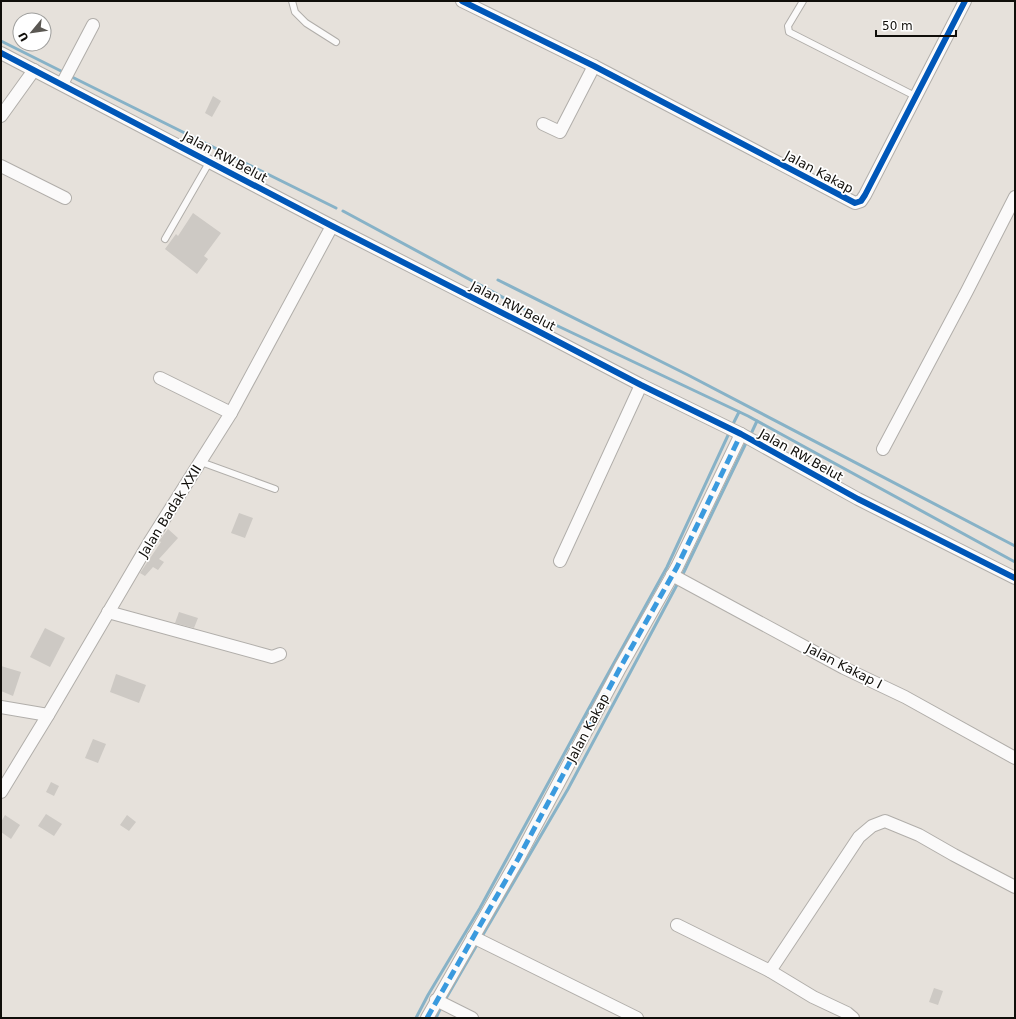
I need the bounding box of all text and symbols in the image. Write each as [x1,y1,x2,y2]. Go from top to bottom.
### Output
north arrow [12,12,52,52]
scale bar [876,12,956,38]
text: 50 m [882,19,913,33]
text: U [16,30,32,44]
street label: Jalan RW.Belut [179,128,270,186]
street label: Jalan Kakap [781,147,856,196]
street label: Jalan RW.Belut [467,278,558,334]
street label: Jalan RW.Belut [756,425,846,484]
street label: Jalan Badak XXII [135,462,204,561]
street label: Jalan Kakap I [803,640,885,692]
street label: Jalan Kakap [563,691,612,766]

